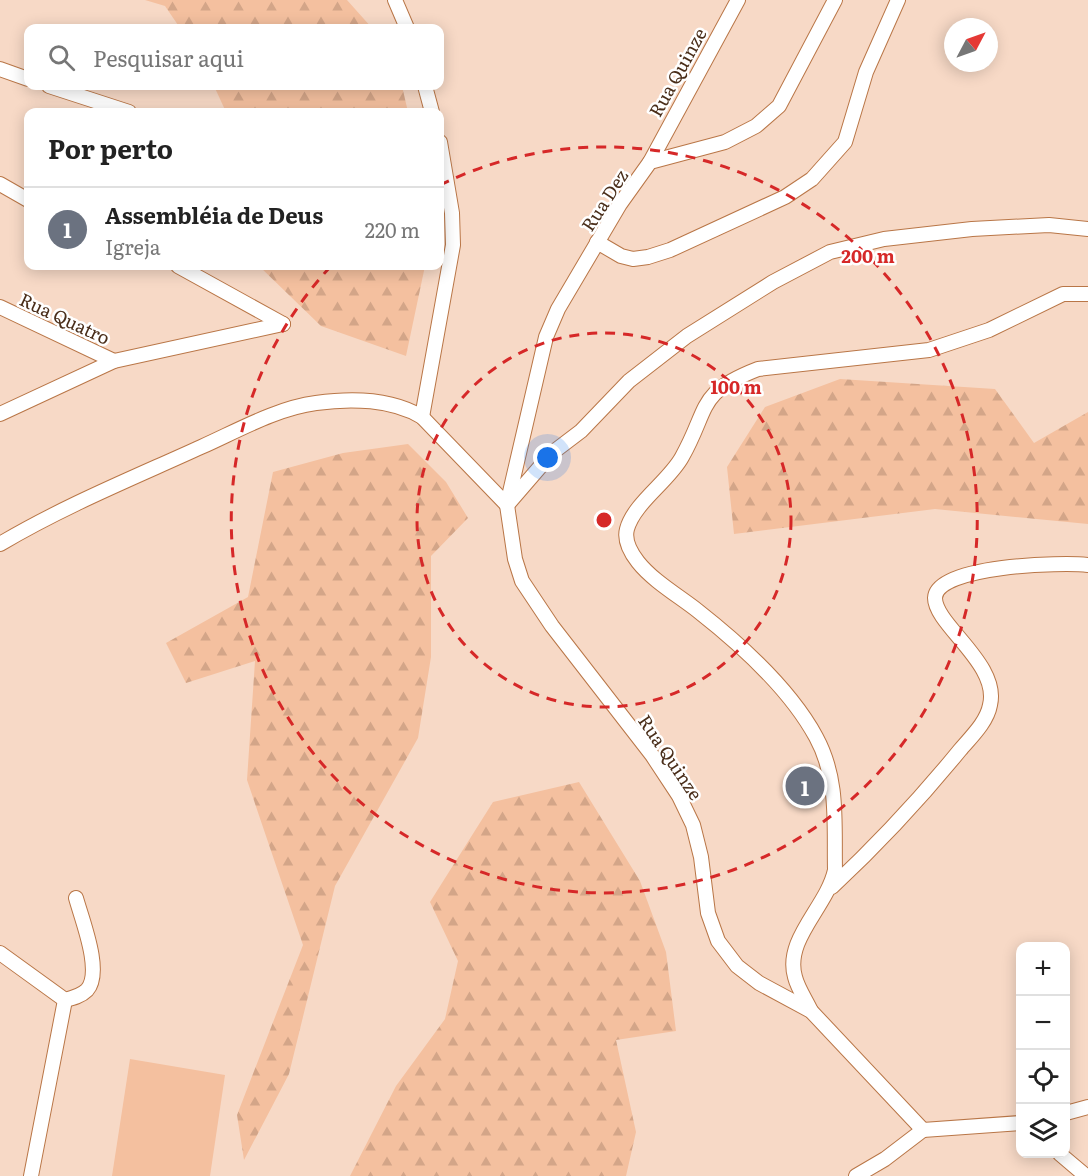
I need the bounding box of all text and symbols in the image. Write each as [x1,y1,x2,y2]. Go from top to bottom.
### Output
north arrow [944,18,998,72]
street label: Rua Quinze [641,23,713,121]
search box [24,24,444,90]
icon: search [45,41,78,74]
text: Pesquisar aqui [93,41,244,74]
text: Por perto [48,128,173,167]
street label: Rua Dez [574,164,634,236]
text: Assembléia de Deus [105,198,323,231]
text: 1 [63,214,72,244]
text: 220 m [365,214,420,244]
text: Igreja [105,231,161,261]
text: 200 m [841,242,895,269]
street label: Rua Quatro [15,285,115,351]
text: 100 m [710,373,762,400]
your location [533,443,562,472]
centre of rings [594,510,614,530]
street label: Rua Quinze [632,709,710,805]
pin: 1 [786,764,824,808]
map controls [1016,942,1070,1158]
button: + [1016,942,1070,996]
button: − [1016,996,1070,1050]
button: locate [1016,1050,1070,1104]
button: layers [1016,1104,1070,1158]

